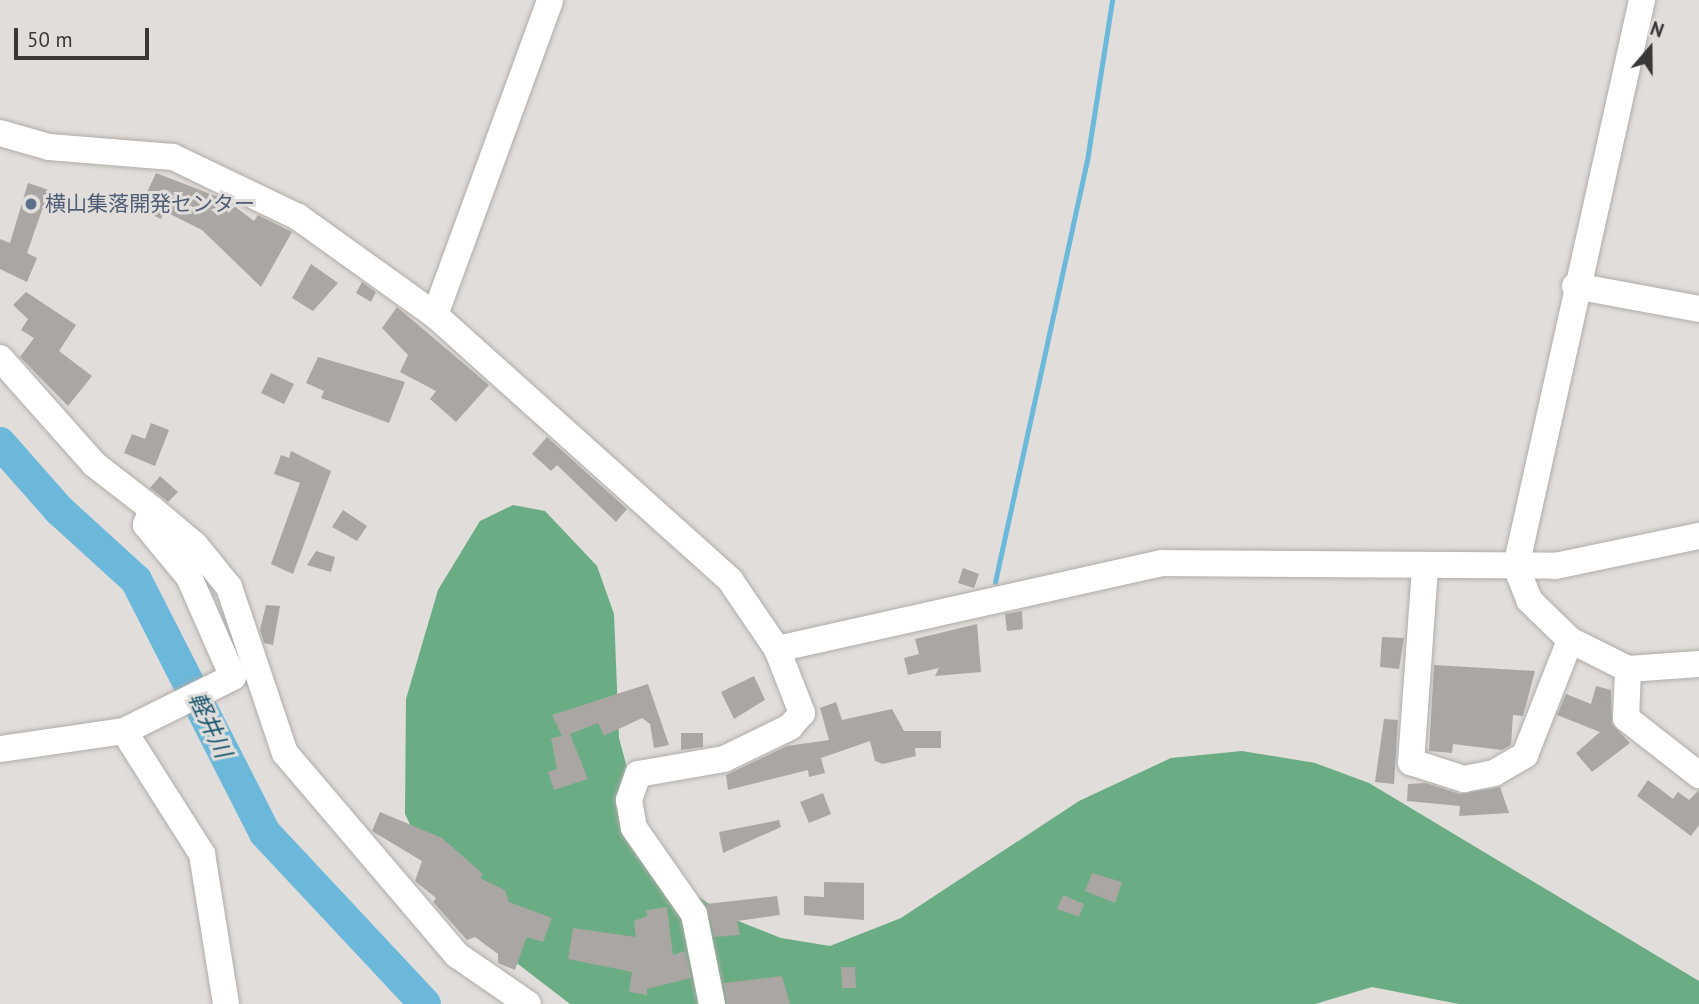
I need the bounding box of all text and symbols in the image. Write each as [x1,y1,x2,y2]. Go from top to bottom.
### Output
scale bar [18,14,152,58]
north arrow [1615,14,1685,84]
text: N [1647,16,1667,43]
text: 50 m [27,26,73,53]
place label: 横山集落開発センター [45,191,255,217]
marker: 横山集落開発センター [23,196,39,212]
water label: 軽井川 [183,688,237,762]

